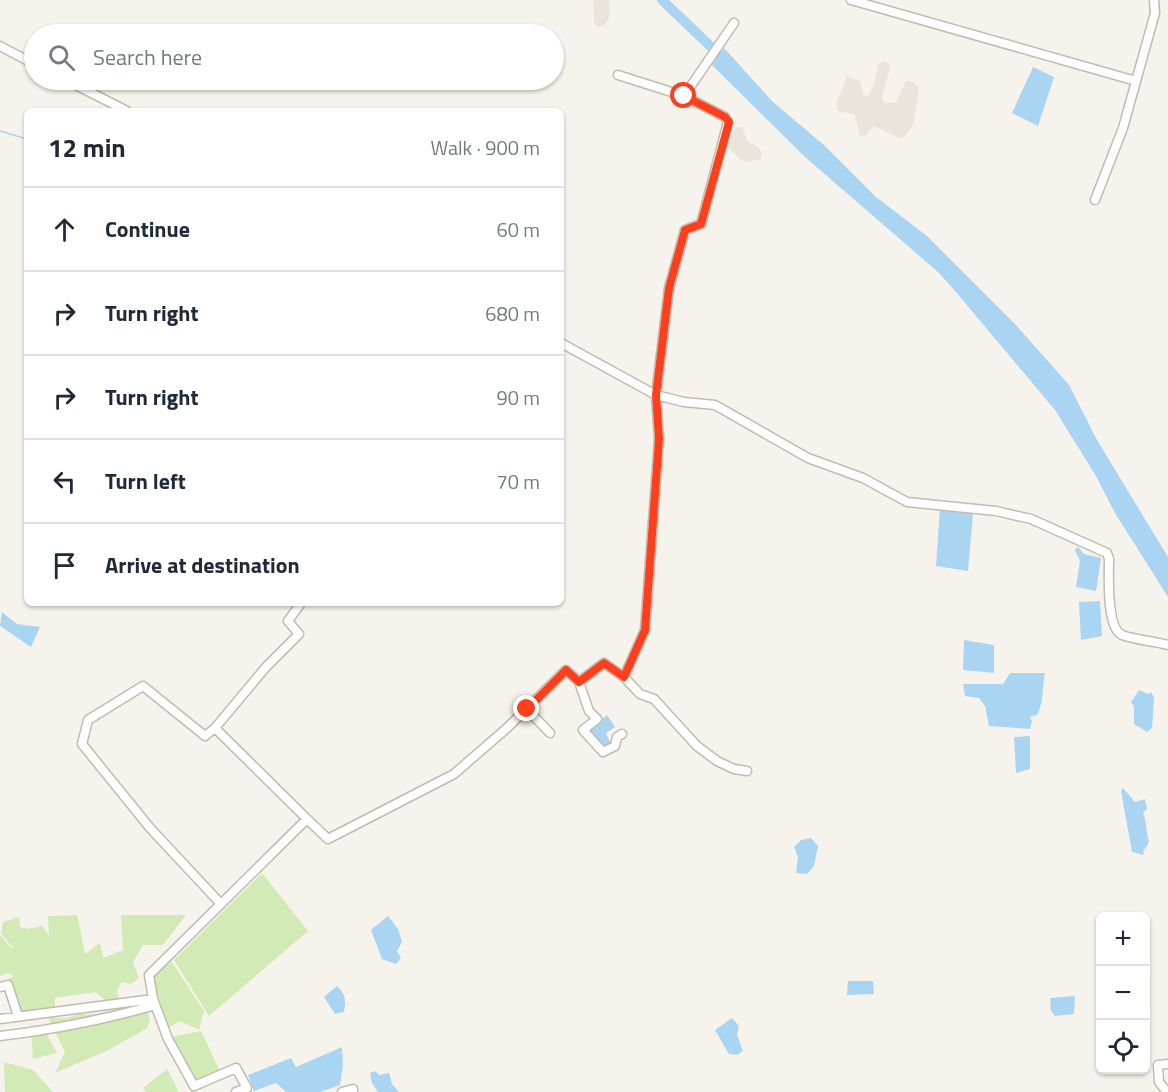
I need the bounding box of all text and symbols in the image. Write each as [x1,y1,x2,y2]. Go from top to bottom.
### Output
search box [24,24,564,90]
text: Search here [93,40,202,74]
icon: search [45,41,78,74]
route start [670,82,696,108]
text: 12 min [48,128,126,167]
text: Walk · 900 m [431,132,540,163]
text: Continue [105,212,190,246]
icon: ahead [48,213,81,246]
text: 60 m [496,214,540,245]
text: Turn right [105,296,199,330]
icon: right [48,297,81,330]
text: 680 m [485,298,540,329]
text: Turn right [105,380,199,414]
icon: right [48,381,81,414]
text: 90 m [496,382,540,413]
text: Turn left [105,464,186,498]
icon: left [48,465,81,498]
text: 70 m [496,466,540,497]
text: Arrive at destination [105,548,300,582]
icon: arrive [48,549,81,582]
route end [513,695,539,721]
map controls [1096,912,1150,1074]
button: + [1096,912,1150,966]
button: − [1096,966,1150,1020]
button: locate [1096,1020,1150,1074]

